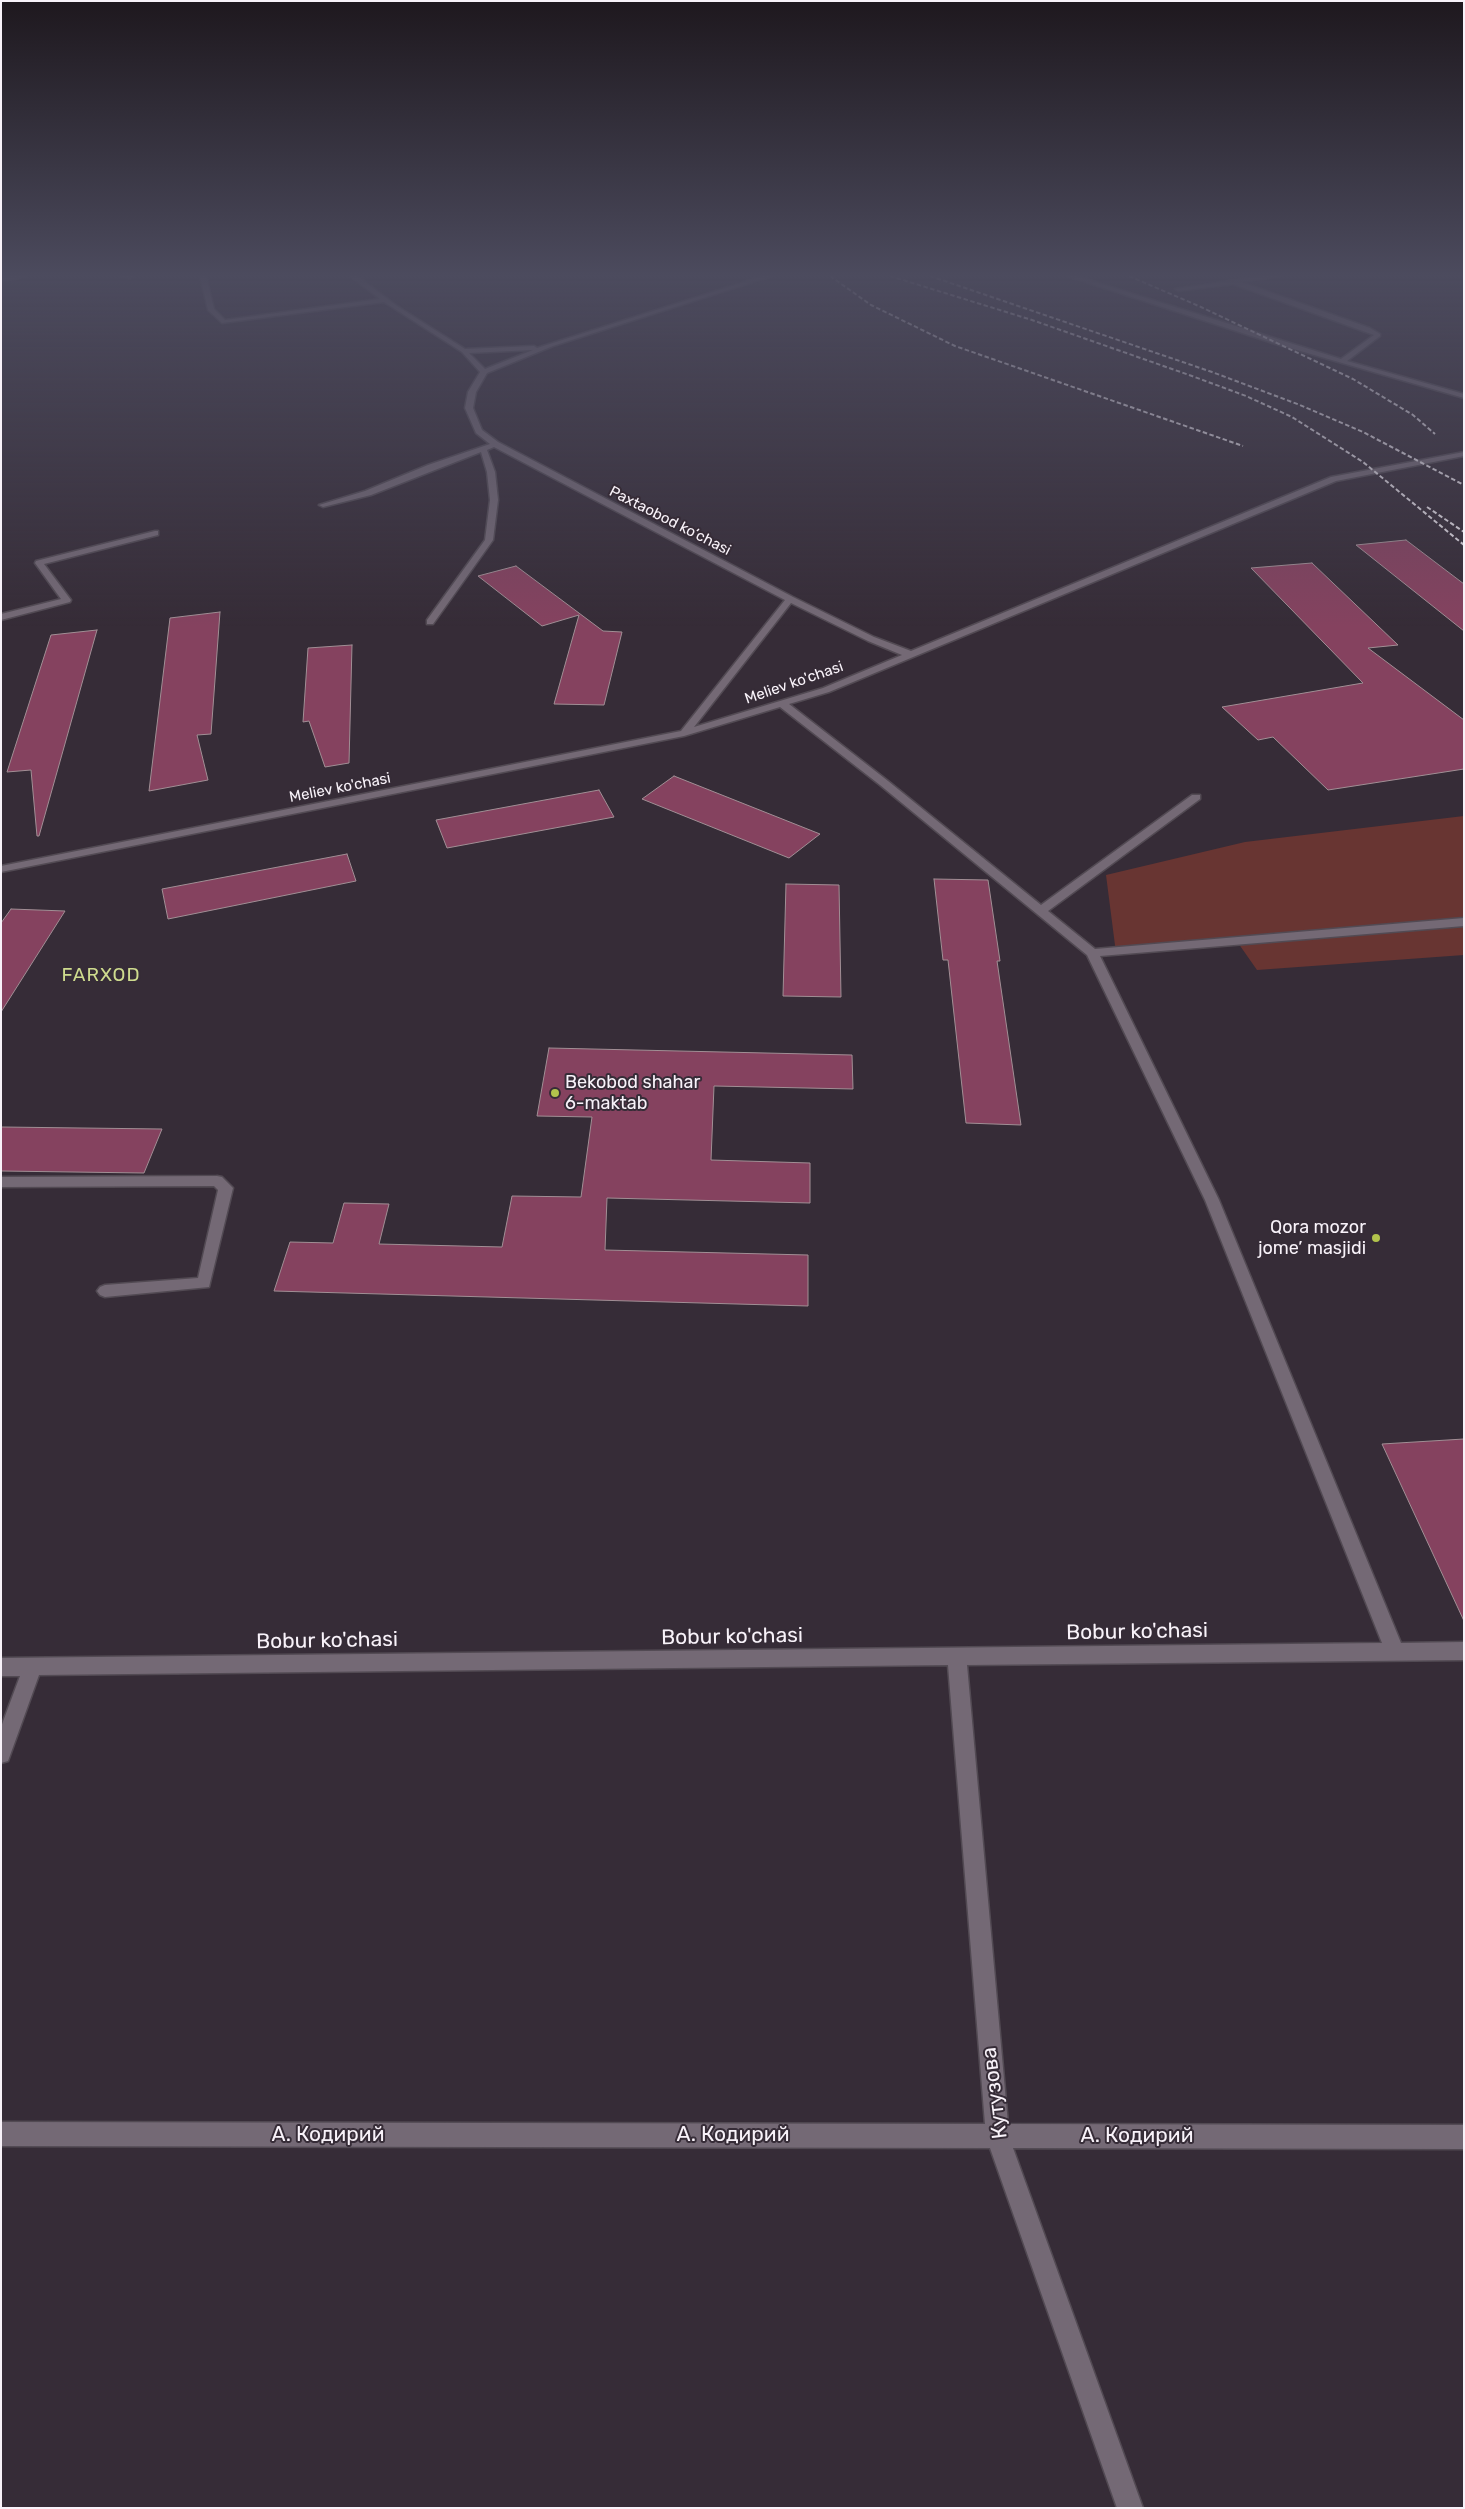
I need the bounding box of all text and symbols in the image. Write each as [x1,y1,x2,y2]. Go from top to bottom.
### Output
street label: Paxtaobod ko‘chasi [606,483,734,559]
street label: Meliev ko'chasi [742,658,846,708]
street label: Meliev ko'chasi [288,769,392,807]
district label: FARXOD [61,965,141,987]
place label: Bekobod shahar 6-maktab [565,1072,700,1114]
marker: Bekobod shahar 6-maktab [549,1087,561,1099]
place label: Qora mozor jome’ masjidi [1258,1217,1366,1260]
marker: Qora mozor jome’ masjidi [1370,1232,1382,1244]
street label: Bobur ko'chasi [1066,1618,1208,1646]
street label: Bobur ko'chasi [661,1623,803,1651]
street label: Bobur ko'chasi [256,1627,398,1655]
street label: Кутузова [977,2046,1013,2140]
street label: А. Кодирий [272,2122,384,2148]
street label: А. Кодирий [677,2122,789,2148]
street label: А. Кодирий [1081,2123,1193,2149]

